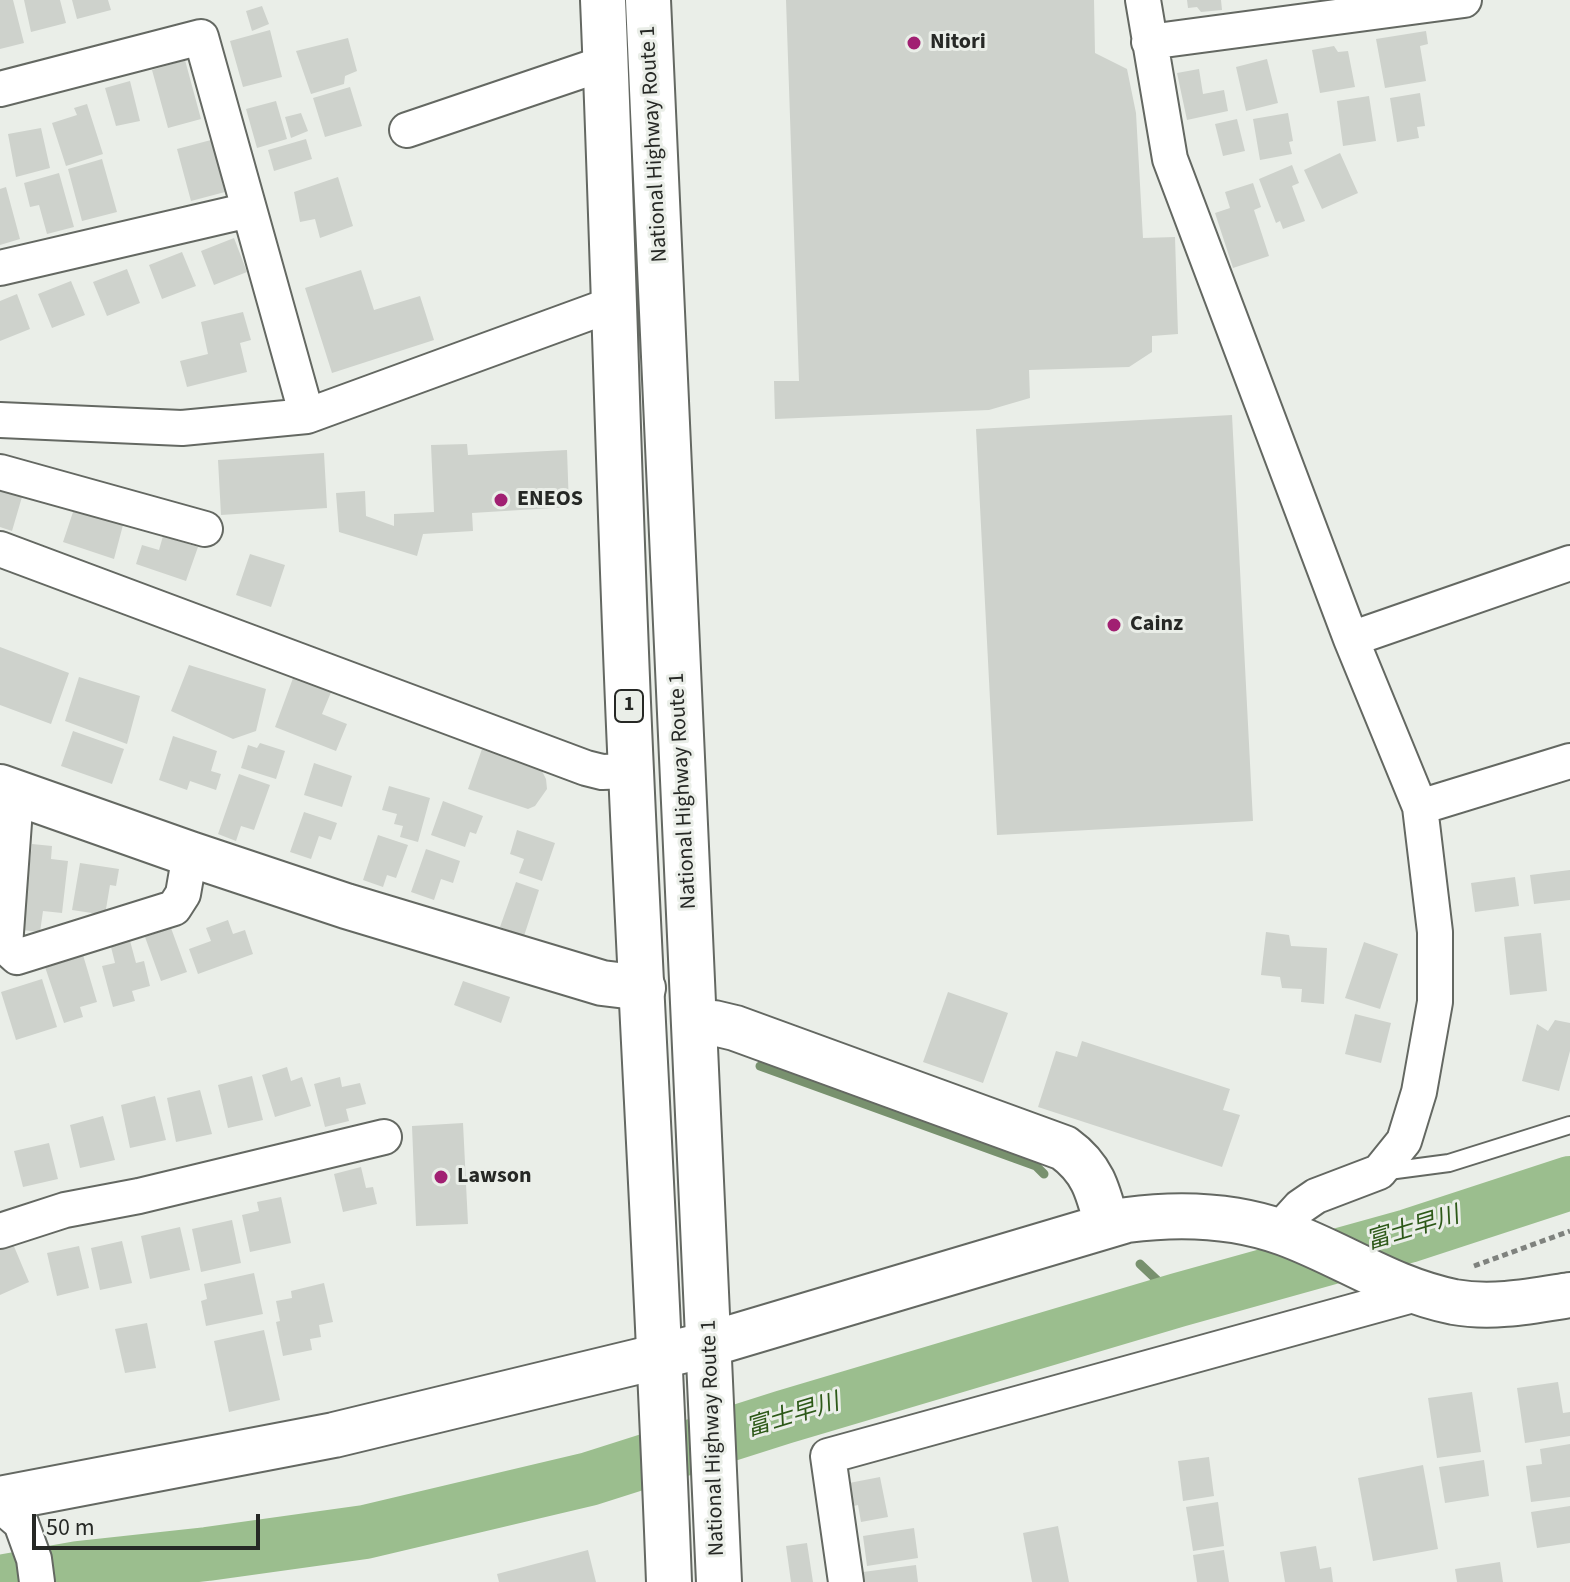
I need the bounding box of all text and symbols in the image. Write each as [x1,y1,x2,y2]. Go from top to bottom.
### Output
street label: National Highway Route 1 [636,25,674,263]
place label: Nitori [930,30,986,56]
marker: Nitori [905,34,923,52]
place label: ENEOS [517,487,583,513]
marker: ENEOS [492,491,510,509]
place label: Cainz [1130,612,1183,638]
marker: Cainz [1105,616,1123,634]
street label: National Highway Route 1 [665,672,703,910]
road number: 1 [615,690,643,722]
place label: Lawson [457,1164,532,1190]
marker: Lawson [432,1168,450,1186]
water label: 富士早川 [1363,1202,1463,1258]
street label: National Highway Route 1 [697,1319,731,1557]
water label: 富士早川 [743,1389,843,1445]
scale bar [36,1498,264,1548]
text: 50 m [46,1510,95,1545]

